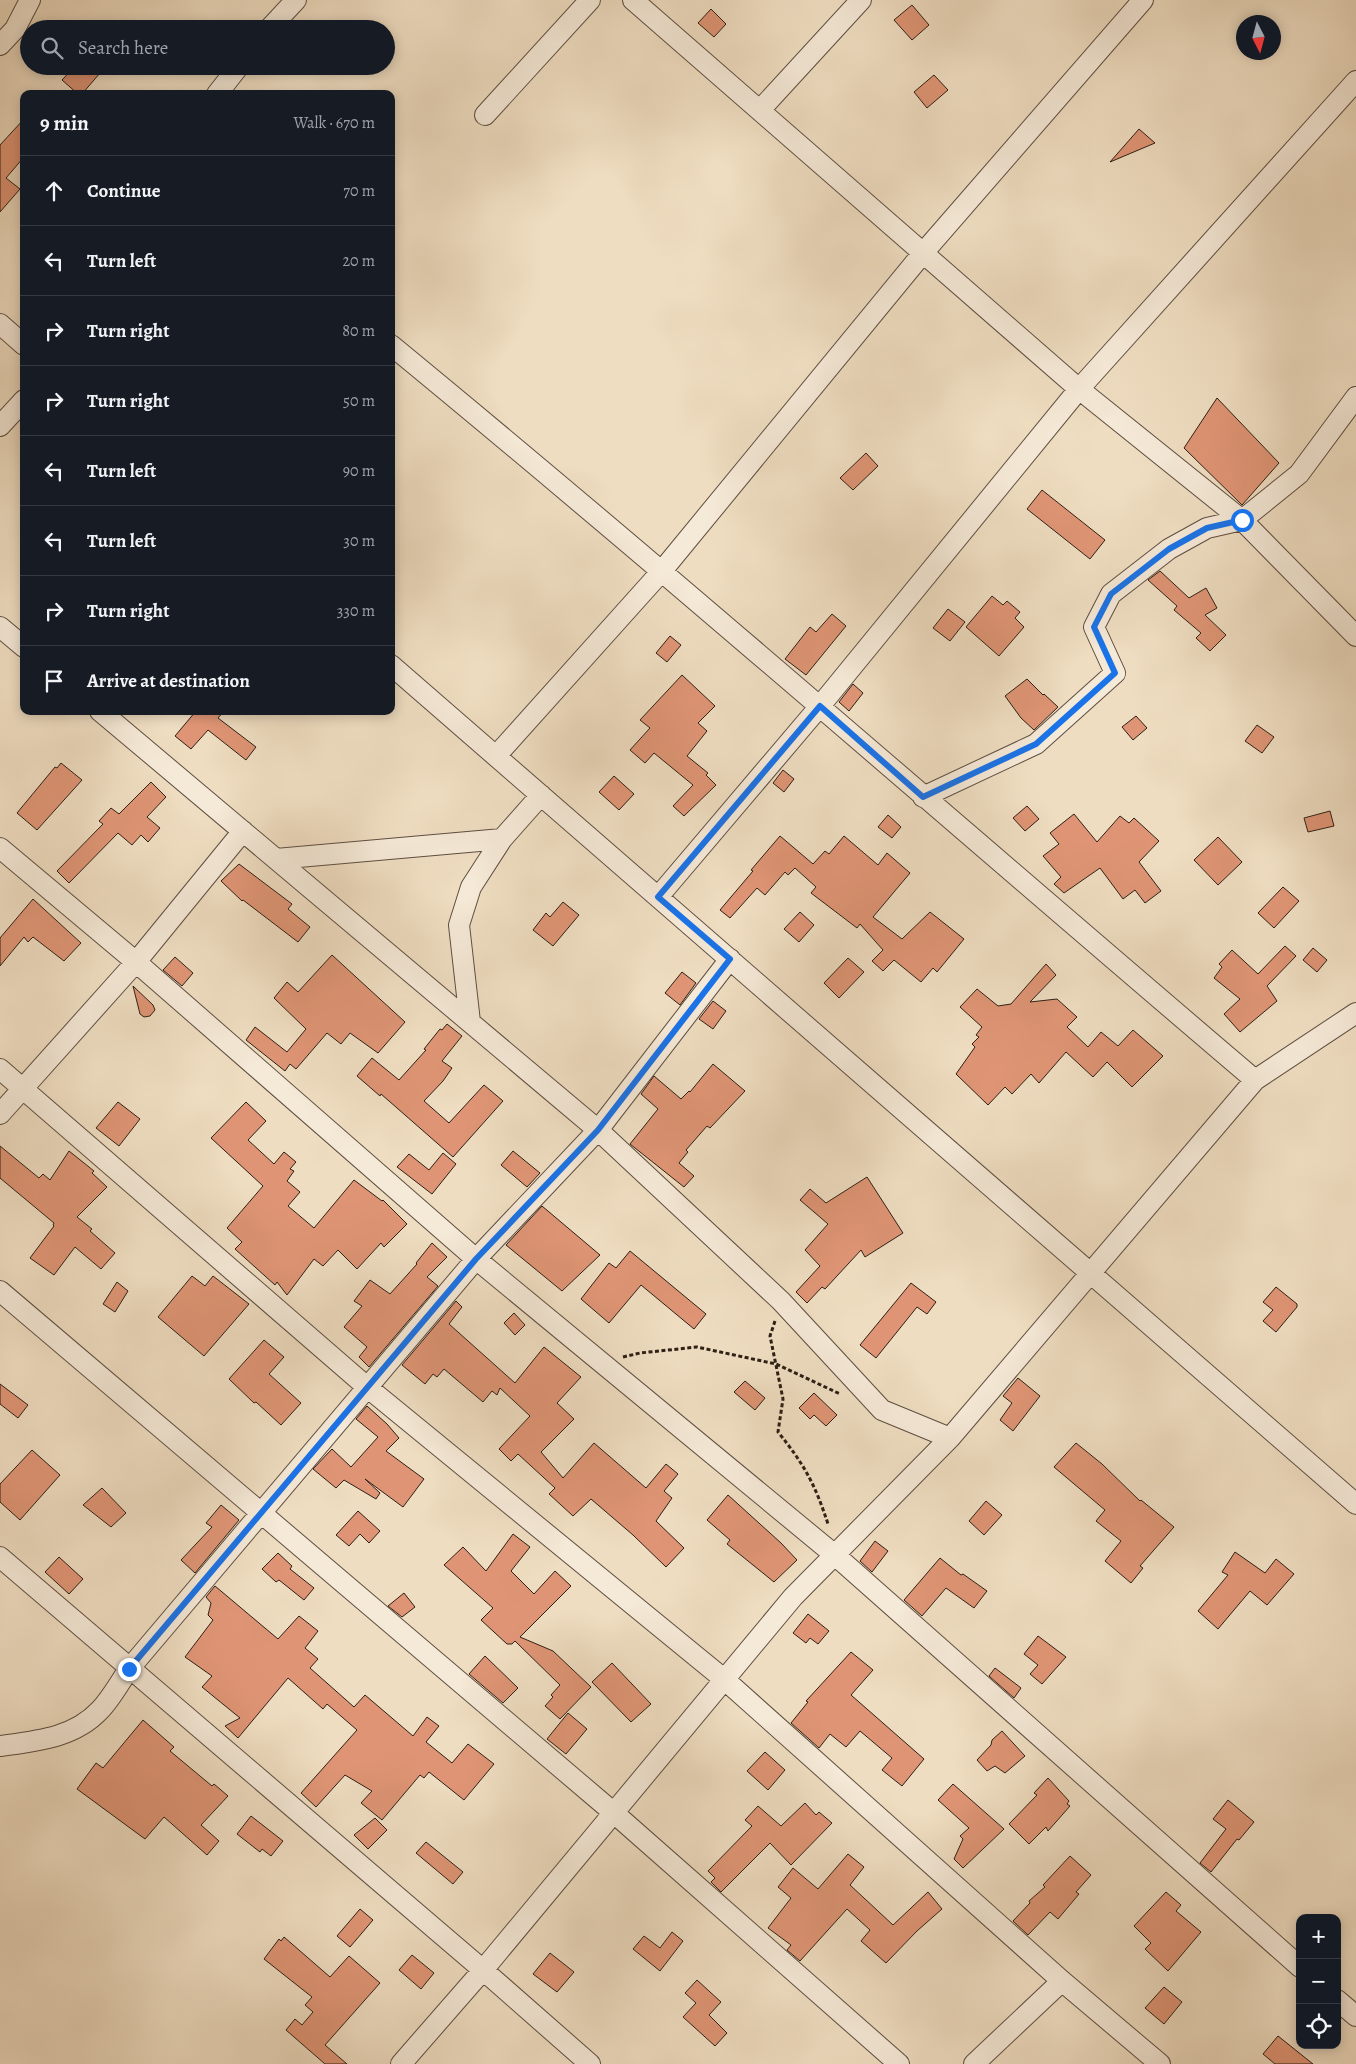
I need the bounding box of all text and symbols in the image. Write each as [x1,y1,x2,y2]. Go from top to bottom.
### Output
north arrow [1236,15,1281,60]
search box [20,20,395,75]
icon: search [38,34,66,62]
text: Search here [78,35,168,61]
text: 9 min [40,109,89,137]
text: Walk · 670 m [293,112,375,134]
icon: ahead [40,177,68,205]
text: Continue [87,178,161,204]
text: 70 m [343,180,375,202]
icon: left [40,247,68,275]
text: Turn left [87,248,156,274]
text: 20 m [342,250,375,272]
icon: right [40,317,68,345]
text: Turn right [87,318,169,344]
text: 80 m [342,320,375,342]
icon: right [40,387,68,415]
text: Turn right [87,388,169,414]
text: 50 m [343,390,375,412]
icon: left [40,457,68,485]
text: Turn left [87,458,156,484]
text: 90 m [343,460,375,482]
route start [1231,509,1254,532]
icon: left [40,527,68,555]
text: Turn left [87,528,156,554]
text: 30 m [343,530,375,552]
icon: right [40,597,68,625]
text: Turn right [87,598,169,624]
text: 330 m [337,600,375,622]
icon: arrive [40,667,68,695]
text: Arrive at destination [87,668,250,694]
route end [118,1658,141,1681]
map controls [1296,1914,1341,2049]
button: + [1296,1914,1341,1959]
button: − [1296,1959,1341,2004]
button: locate [1296,2004,1341,2049]

